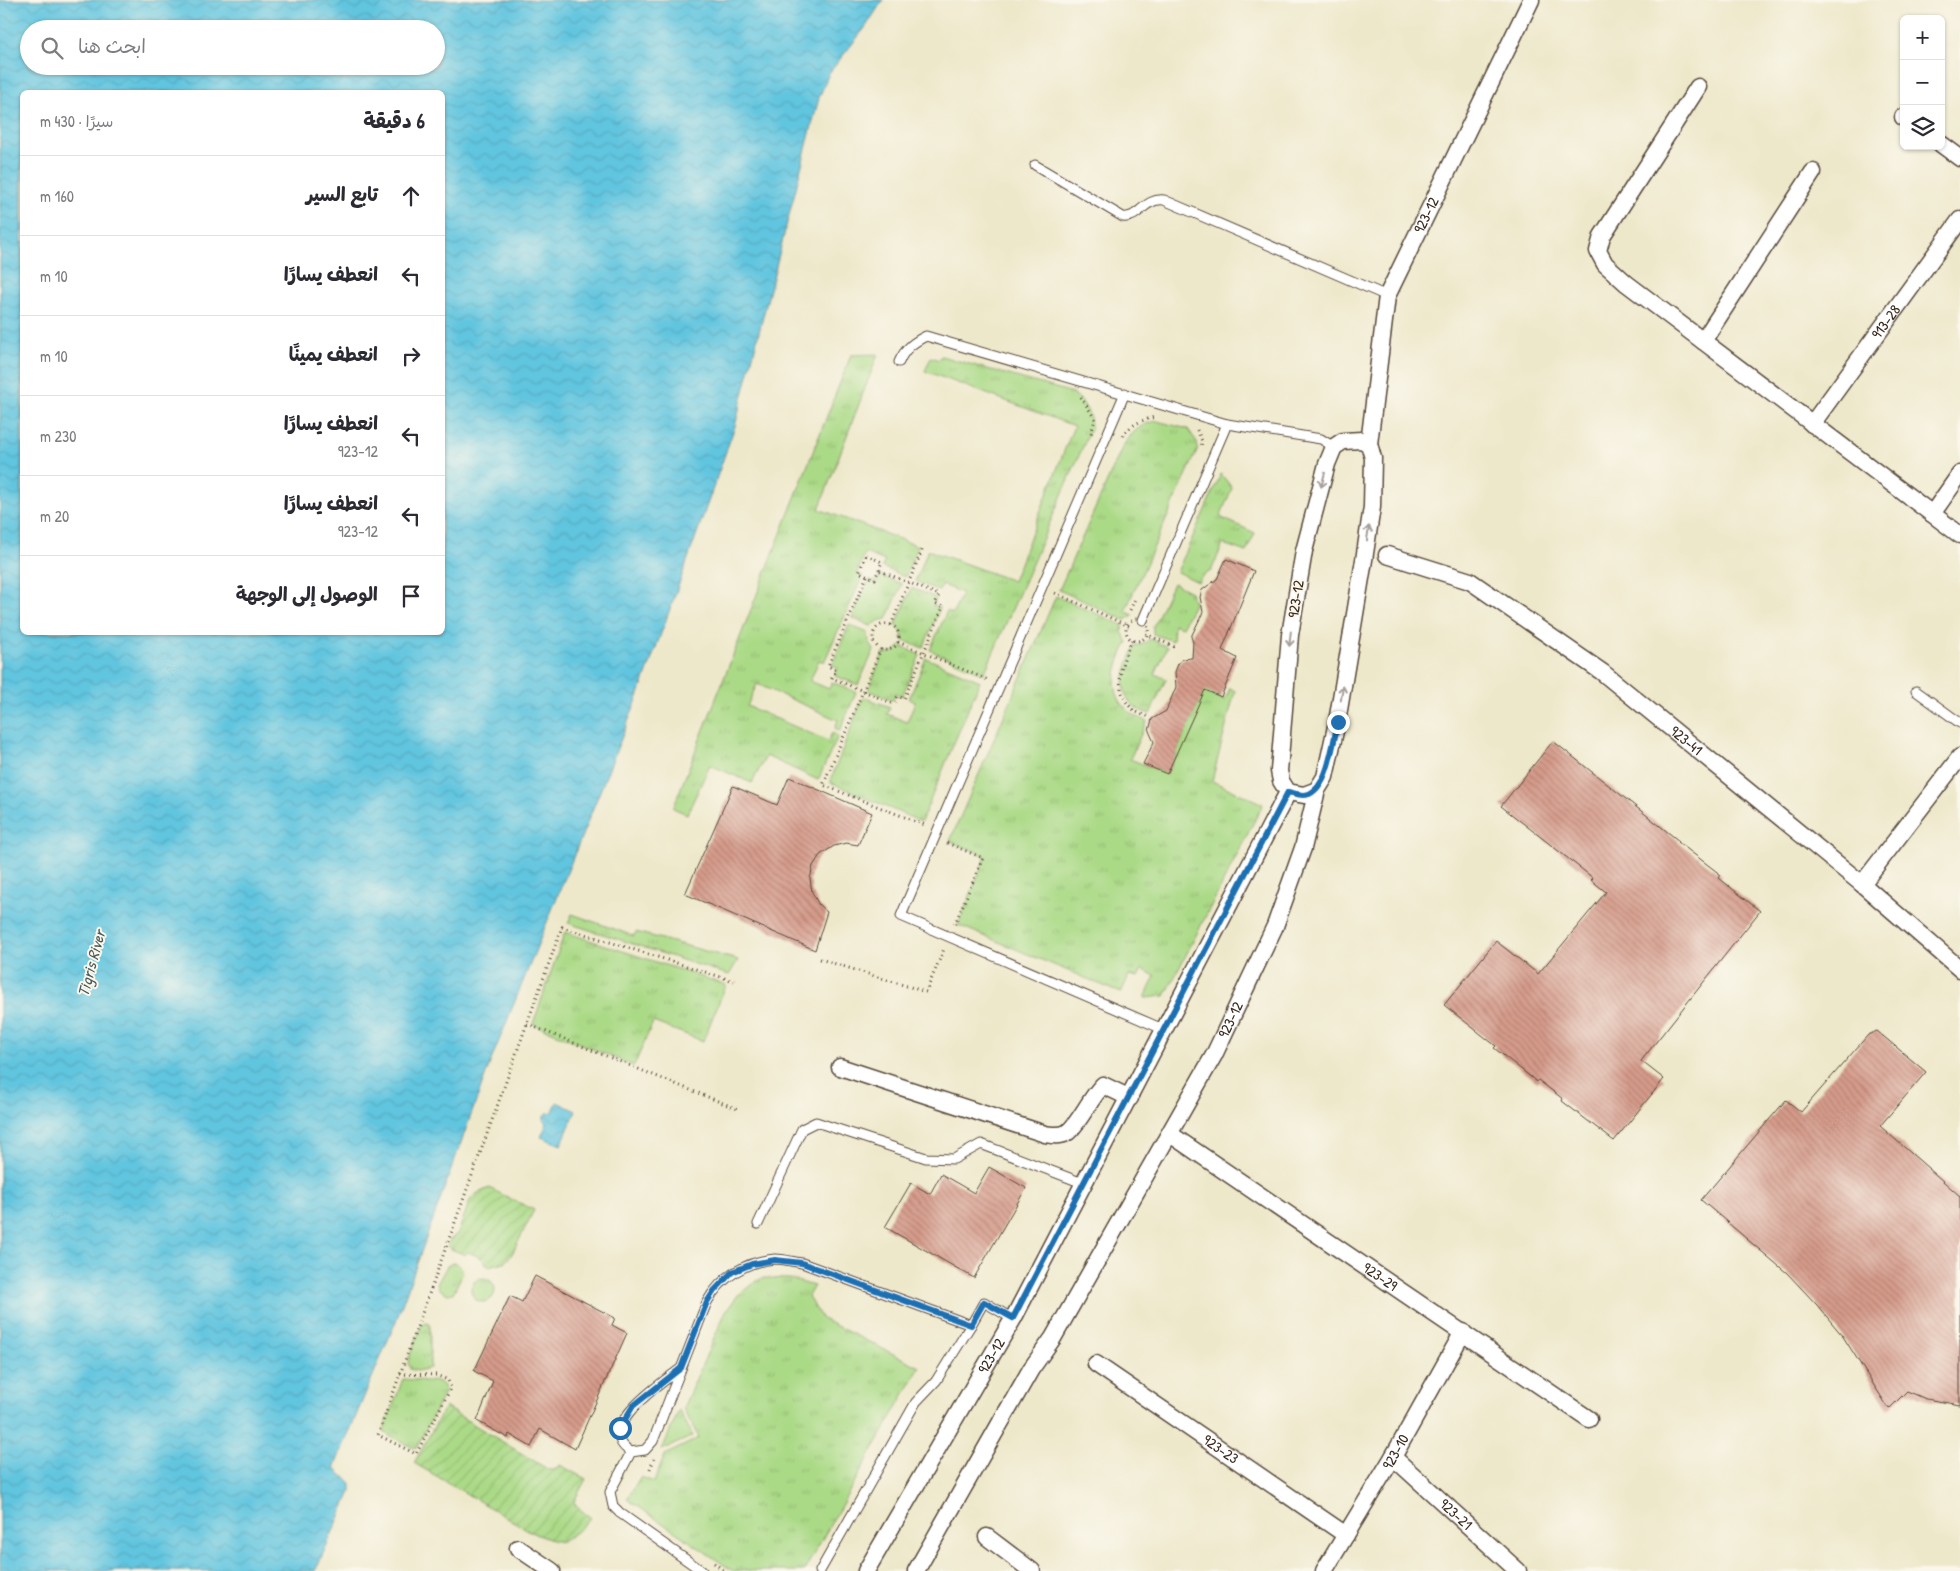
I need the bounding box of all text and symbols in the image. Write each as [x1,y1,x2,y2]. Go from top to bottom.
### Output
map controls [1900,15,1945,150]
button: + [1900,15,1945,60]
search box [20,20,445,75]
text: ابحث هنا [78,33,146,59]
icon: search [38,34,66,62]
button: − [1900,60,1945,105]
button: layers [1900,105,1945,150]
text: 6 دقيقة [363,106,425,135]
text: سيرًا · 430 m [40,110,113,132]
text: تابع السير [306,181,378,207]
icon: ahead [397,182,425,210]
text: 160 m [40,185,74,207]
street label: 923-12 [1408,193,1444,237]
text: انعطف يسارًا [284,261,378,287]
icon: left [397,262,425,290]
text: 10 m [40,265,68,287]
street label: 913-28 [1866,300,1905,343]
text: انعطف يمينًا [289,341,378,367]
icon: right [397,342,425,370]
text: 10 m [40,345,68,367]
text: انعطف يسارًا [284,410,378,436]
icon: left [397,422,425,450]
text: 230 m [40,425,76,447]
text: 923-12 [338,440,378,462]
one-way arrow [1317,472,1327,488]
text: انعطف يسارًا [284,490,378,516]
icon: left [397,502,425,530]
text: 20 m [40,505,69,527]
text: 923-12 [338,520,378,542]
one-way arrow [1363,525,1373,541]
street label: 923-12 [1282,579,1309,619]
text: الوصول إلى الوجهة [236,581,378,607]
icon: arrive [397,582,425,610]
one-way arrow [1285,631,1295,647]
one-way arrow [1338,685,1348,701]
route end [1327,711,1350,734]
street label: 923-41 [1666,721,1707,760]
water label: Tigris River [72,926,111,998]
street label: 923-12 [1213,998,1248,1041]
street label: 923-29 [1359,1257,1402,1296]
street label: 923-12 [972,1334,1010,1377]
route start [609,1417,632,1440]
street label: 923-23 [1199,1429,1243,1469]
street label: 923-10 [1377,1430,1414,1473]
street label: 923-21 [1435,1493,1477,1534]

